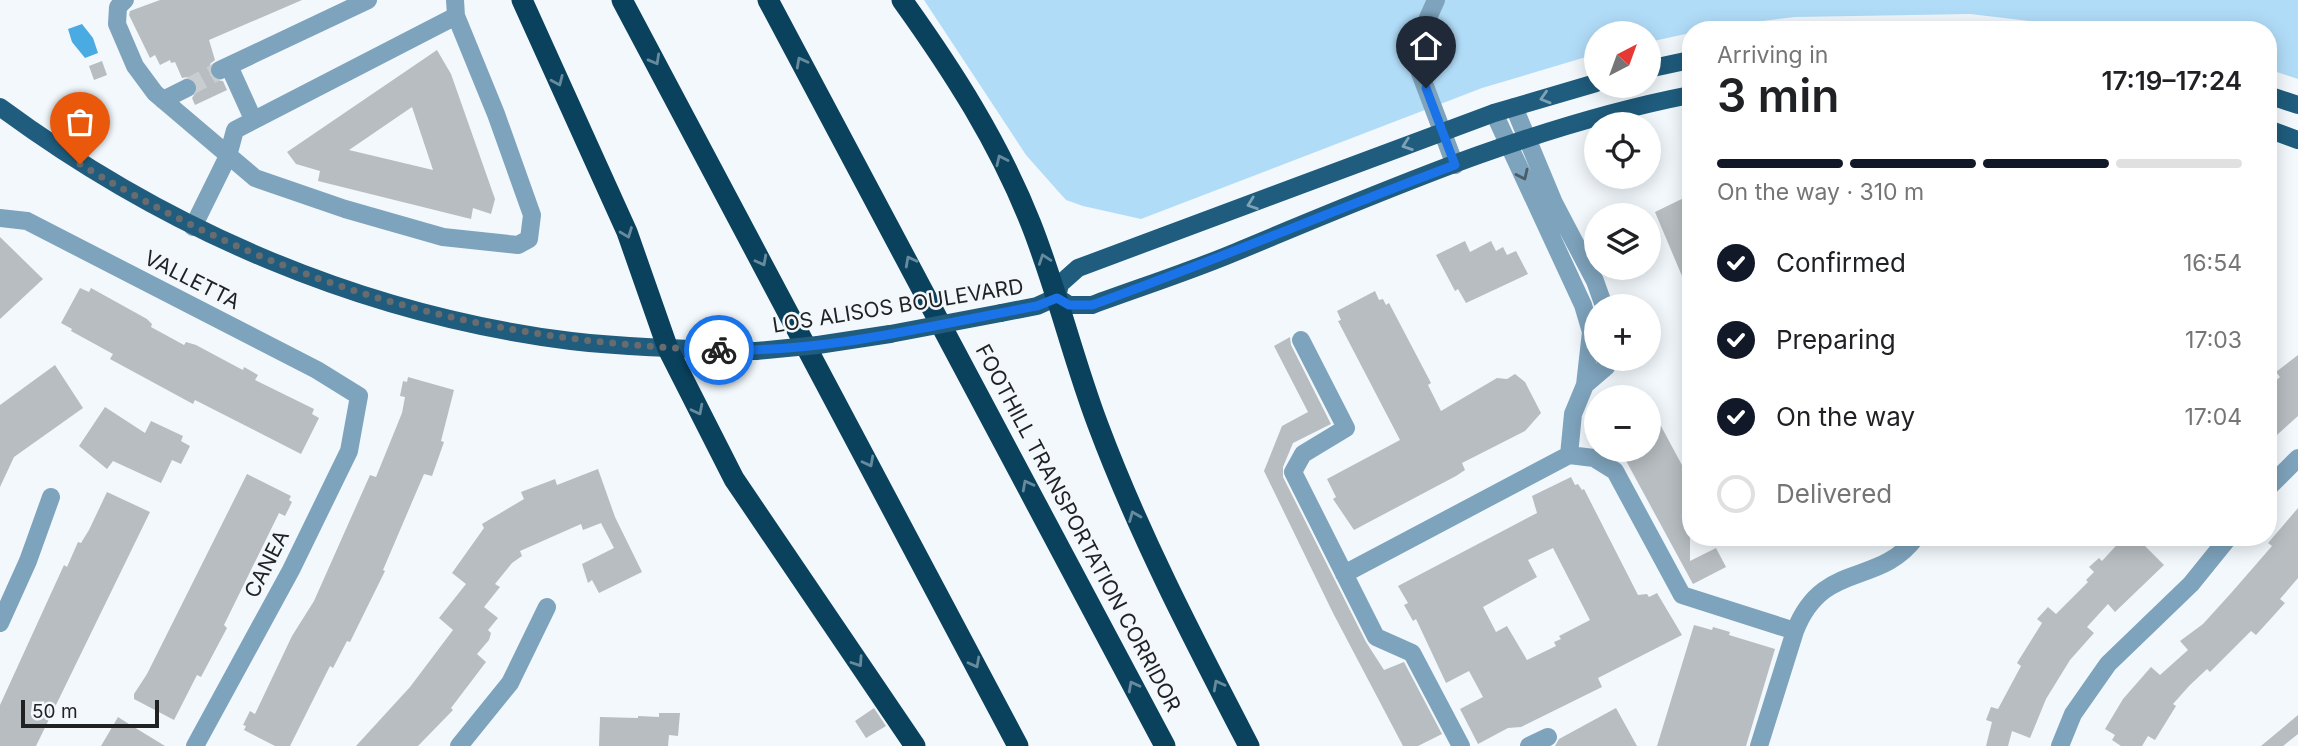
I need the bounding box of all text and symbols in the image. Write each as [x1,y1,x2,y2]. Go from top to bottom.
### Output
pin [1396,16,1456,88]
north arrow [1584,21,1661,98]
map controls [1584,21,1661,462]
icon: home [1407,27,1445,65]
text: Arriving in [1717,41,1828,69]
one-way arrow [647,53,660,65]
one-way arrow [796,56,810,69]
text: 17:19–17:24 [2101,65,2242,96]
text: 3 min [1717,67,1839,123]
one-way arrow [550,74,564,87]
one-way arrow [1539,90,1551,105]
pin [50,92,110,164]
icon: bag [61,103,99,141]
button: locate [1584,112,1661,189]
one-way arrow [1402,137,1414,151]
one-way arrow [995,155,1009,167]
one-way arrow [1514,168,1528,180]
text: On the way · 310 m [1717,178,1924,206]
one-way arrow [1246,196,1258,210]
button: layers [1584,203,1661,280]
one-way arrow [618,226,632,238]
icon: check [1717,244,1755,282]
street label: VALLETTA [140,245,244,314]
text: Confirmed [1776,247,1906,278]
text: 16:54 [2183,249,2242,277]
one-way arrow [754,253,768,266]
one-way arrow [1038,254,1052,266]
one-way arrow [905,256,918,269]
street label: LOS ALISOS BOULEVARD [771,273,1025,338]
button: + [1584,294,1661,371]
courier [684,315,754,385]
icon: check [1717,321,1755,359]
text: Preparing [1776,324,1896,355]
text: 17:03 [2185,326,2242,354]
icon: bike [700,331,738,369]
street label: FOOTHILL TRANSPORTATION CORRIDOR [971,340,1186,716]
button: − [1584,385,1661,462]
icon: check [1717,398,1755,436]
text: On the way [1776,401,1915,432]
one-way arrow [690,403,704,415]
text: 17:04 [2184,403,2242,431]
one-way arrow [860,455,874,467]
text: Delivered [1776,478,1892,509]
one-way arrow [1022,479,1035,492]
one-way arrow [1128,510,1142,522]
street label: CANEA [239,526,294,602]
one-way arrow [850,654,862,667]
one-way arrow [966,656,980,668]
one-way arrow [1212,680,1226,693]
one-way arrow [1128,681,1141,693]
scale bar [21,697,159,729]
text: 50 m [32,700,78,723]

